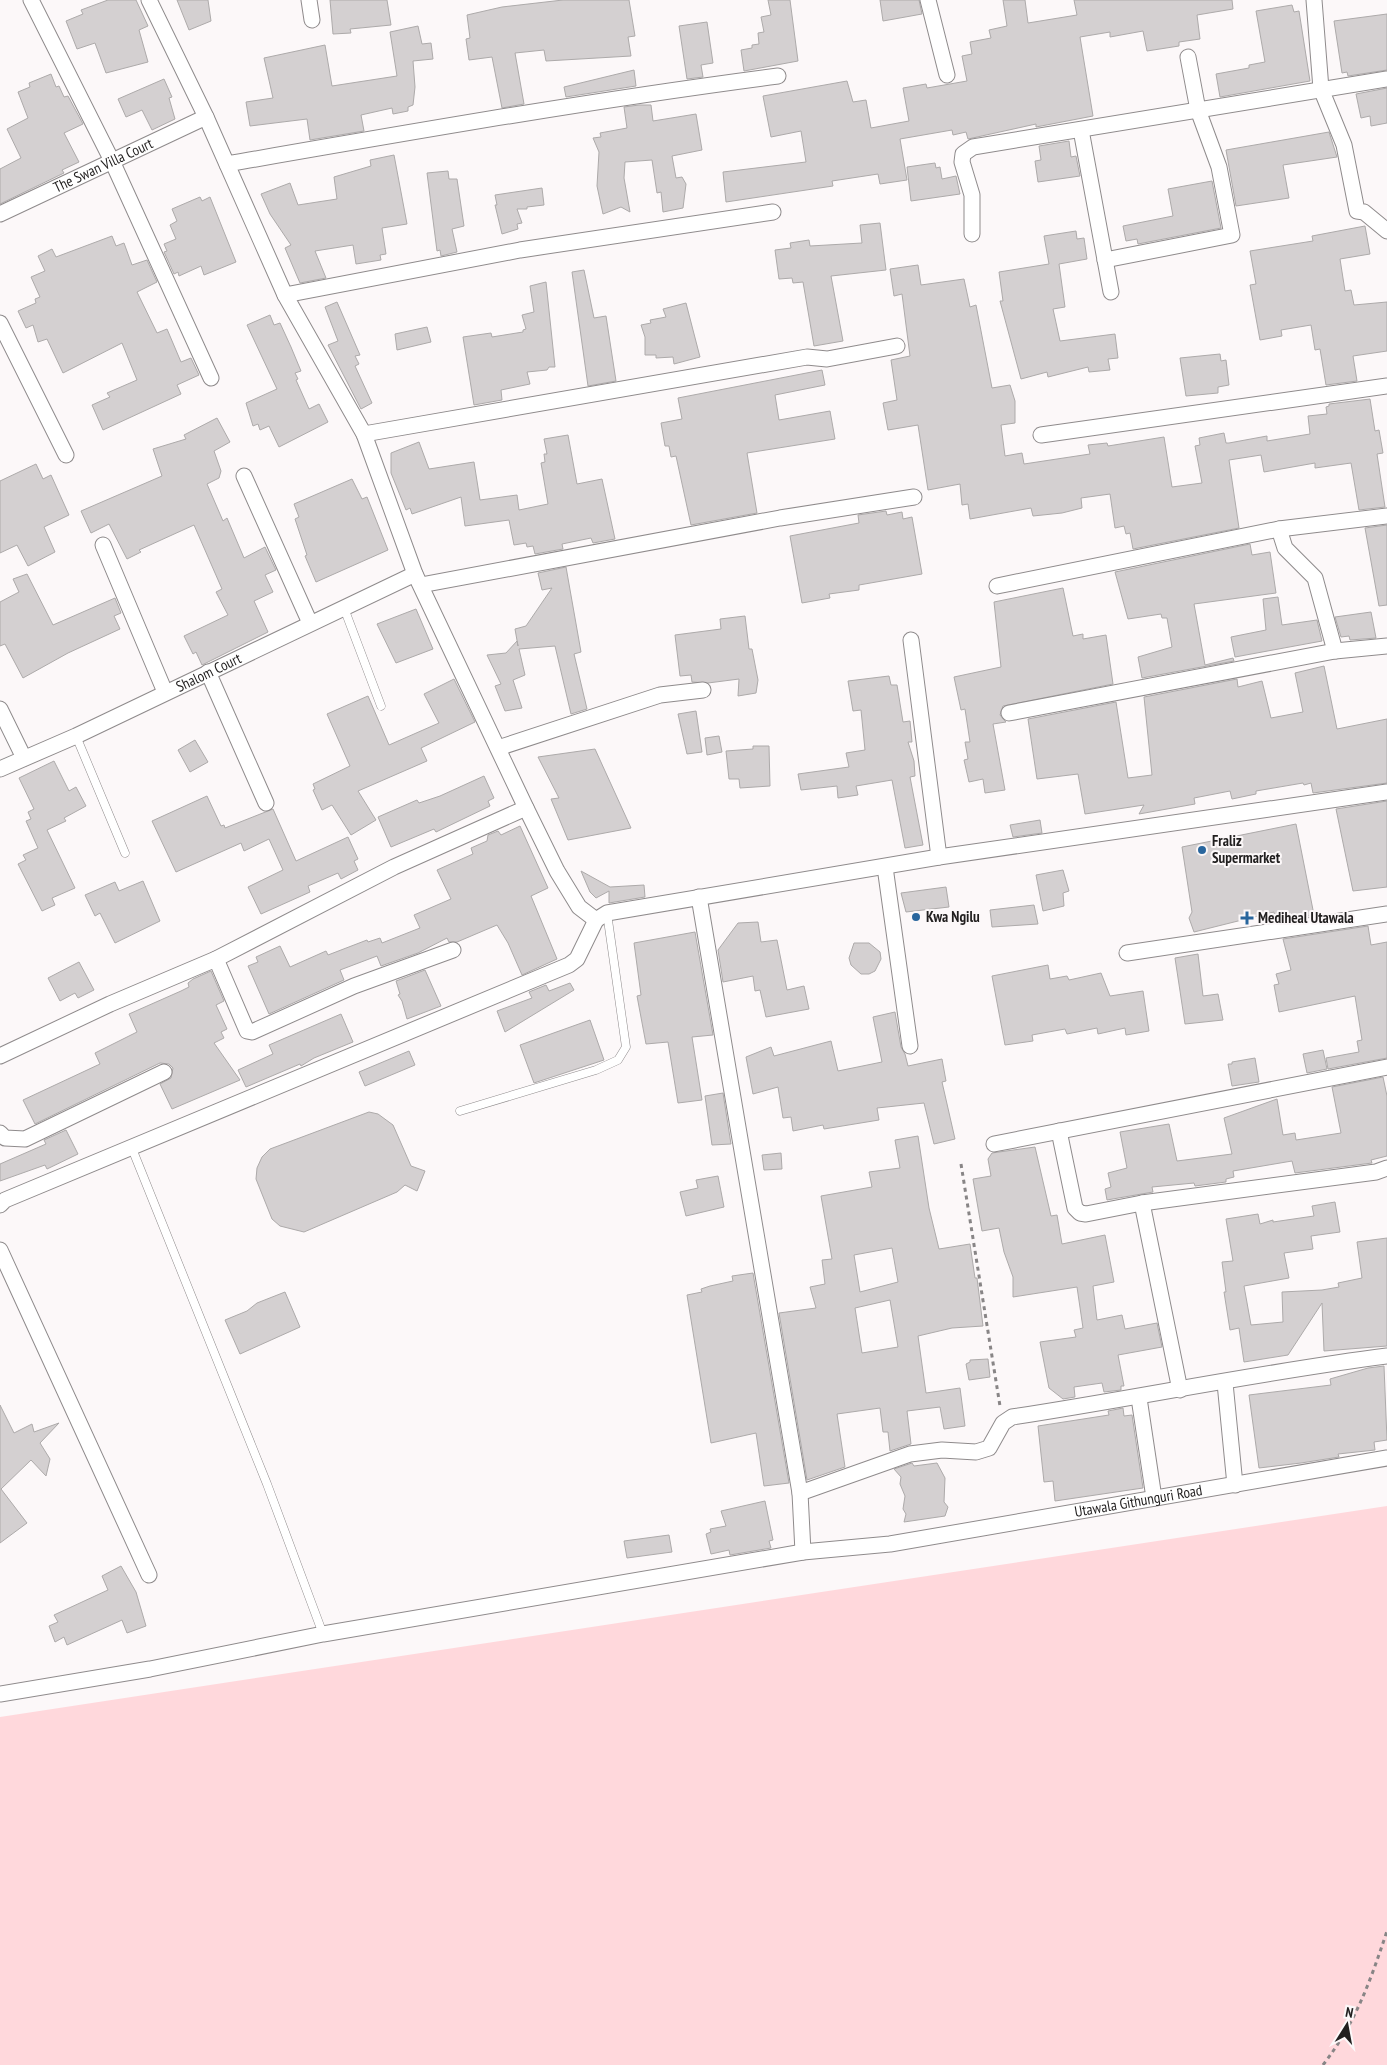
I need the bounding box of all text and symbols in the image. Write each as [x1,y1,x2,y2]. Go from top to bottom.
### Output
street label: The Swan Villa Court [50,133,156,197]
street label: Shalom Court [173,648,244,696]
place label: Fraliz Supermarket [1212,831,1281,867]
marker: Fraliz Supermarket [1196,844,1208,856]
place label: Kwa Ngilu [926,907,980,926]
place label: Mediheal Utawala [1258,908,1354,927]
marker: Kwa Ngilu [910,911,922,923]
marker: Mediheal Utawala [1240,911,1254,925]
street label: Utawala Githunguri Road [1073,1480,1204,1521]
north arrow [1322,2000,1372,2050]
text: N [1344,2003,1355,2022]

